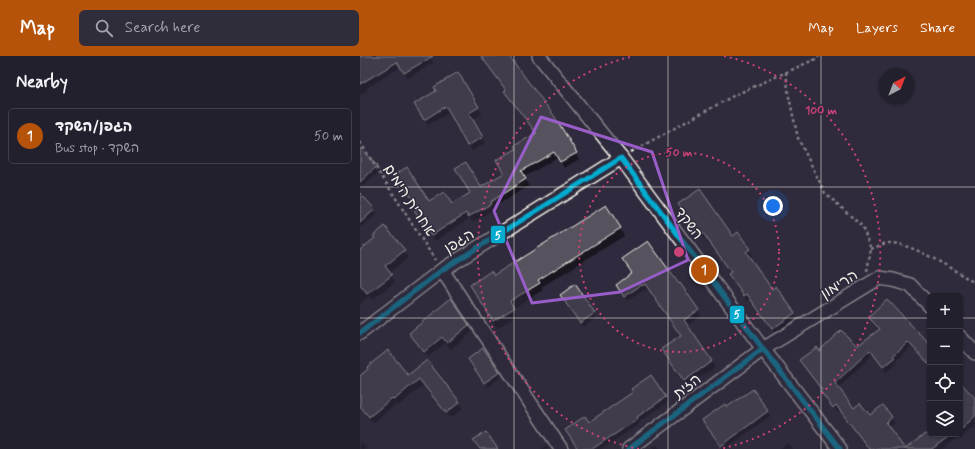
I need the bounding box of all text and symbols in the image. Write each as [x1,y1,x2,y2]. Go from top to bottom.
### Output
search box [79,10,359,46]
text: Map [20,16,55,41]
icon: search [93,17,115,39]
text: Search here [125,18,200,38]
text: Map [808,19,834,37]
text: Layers [856,19,898,37]
text: Share [920,19,955,37]
north arrow [879,68,915,104]
text: Nearby [16,71,68,93]
text: 100 m [805,103,838,119]
text: הגפן/השקד [55,117,132,137]
text: 1 [27,128,33,145]
text: 50 m [314,128,343,145]
text: Bus stop · השקד [55,140,139,157]
text: 50 m [666,145,693,161]
street label: אחרית הימים [378,161,440,241]
your location [763,196,783,216]
street label: השקד [669,203,707,244]
street label: הגפן [441,225,478,259]
line badge: 5 [490,225,506,244]
text: 5 [495,229,502,243]
centre of rings [672,245,686,259]
pin: 1 [691,255,717,285]
street label: הרימון [817,266,862,304]
map controls [927,293,963,437]
button: + [927,293,963,329]
line badge: 5 [729,305,745,324]
text: 5 [734,308,741,322]
button: − [927,329,963,365]
button: locate [927,365,963,401]
street label: הזית [669,370,706,405]
button: layers [927,401,963,437]

